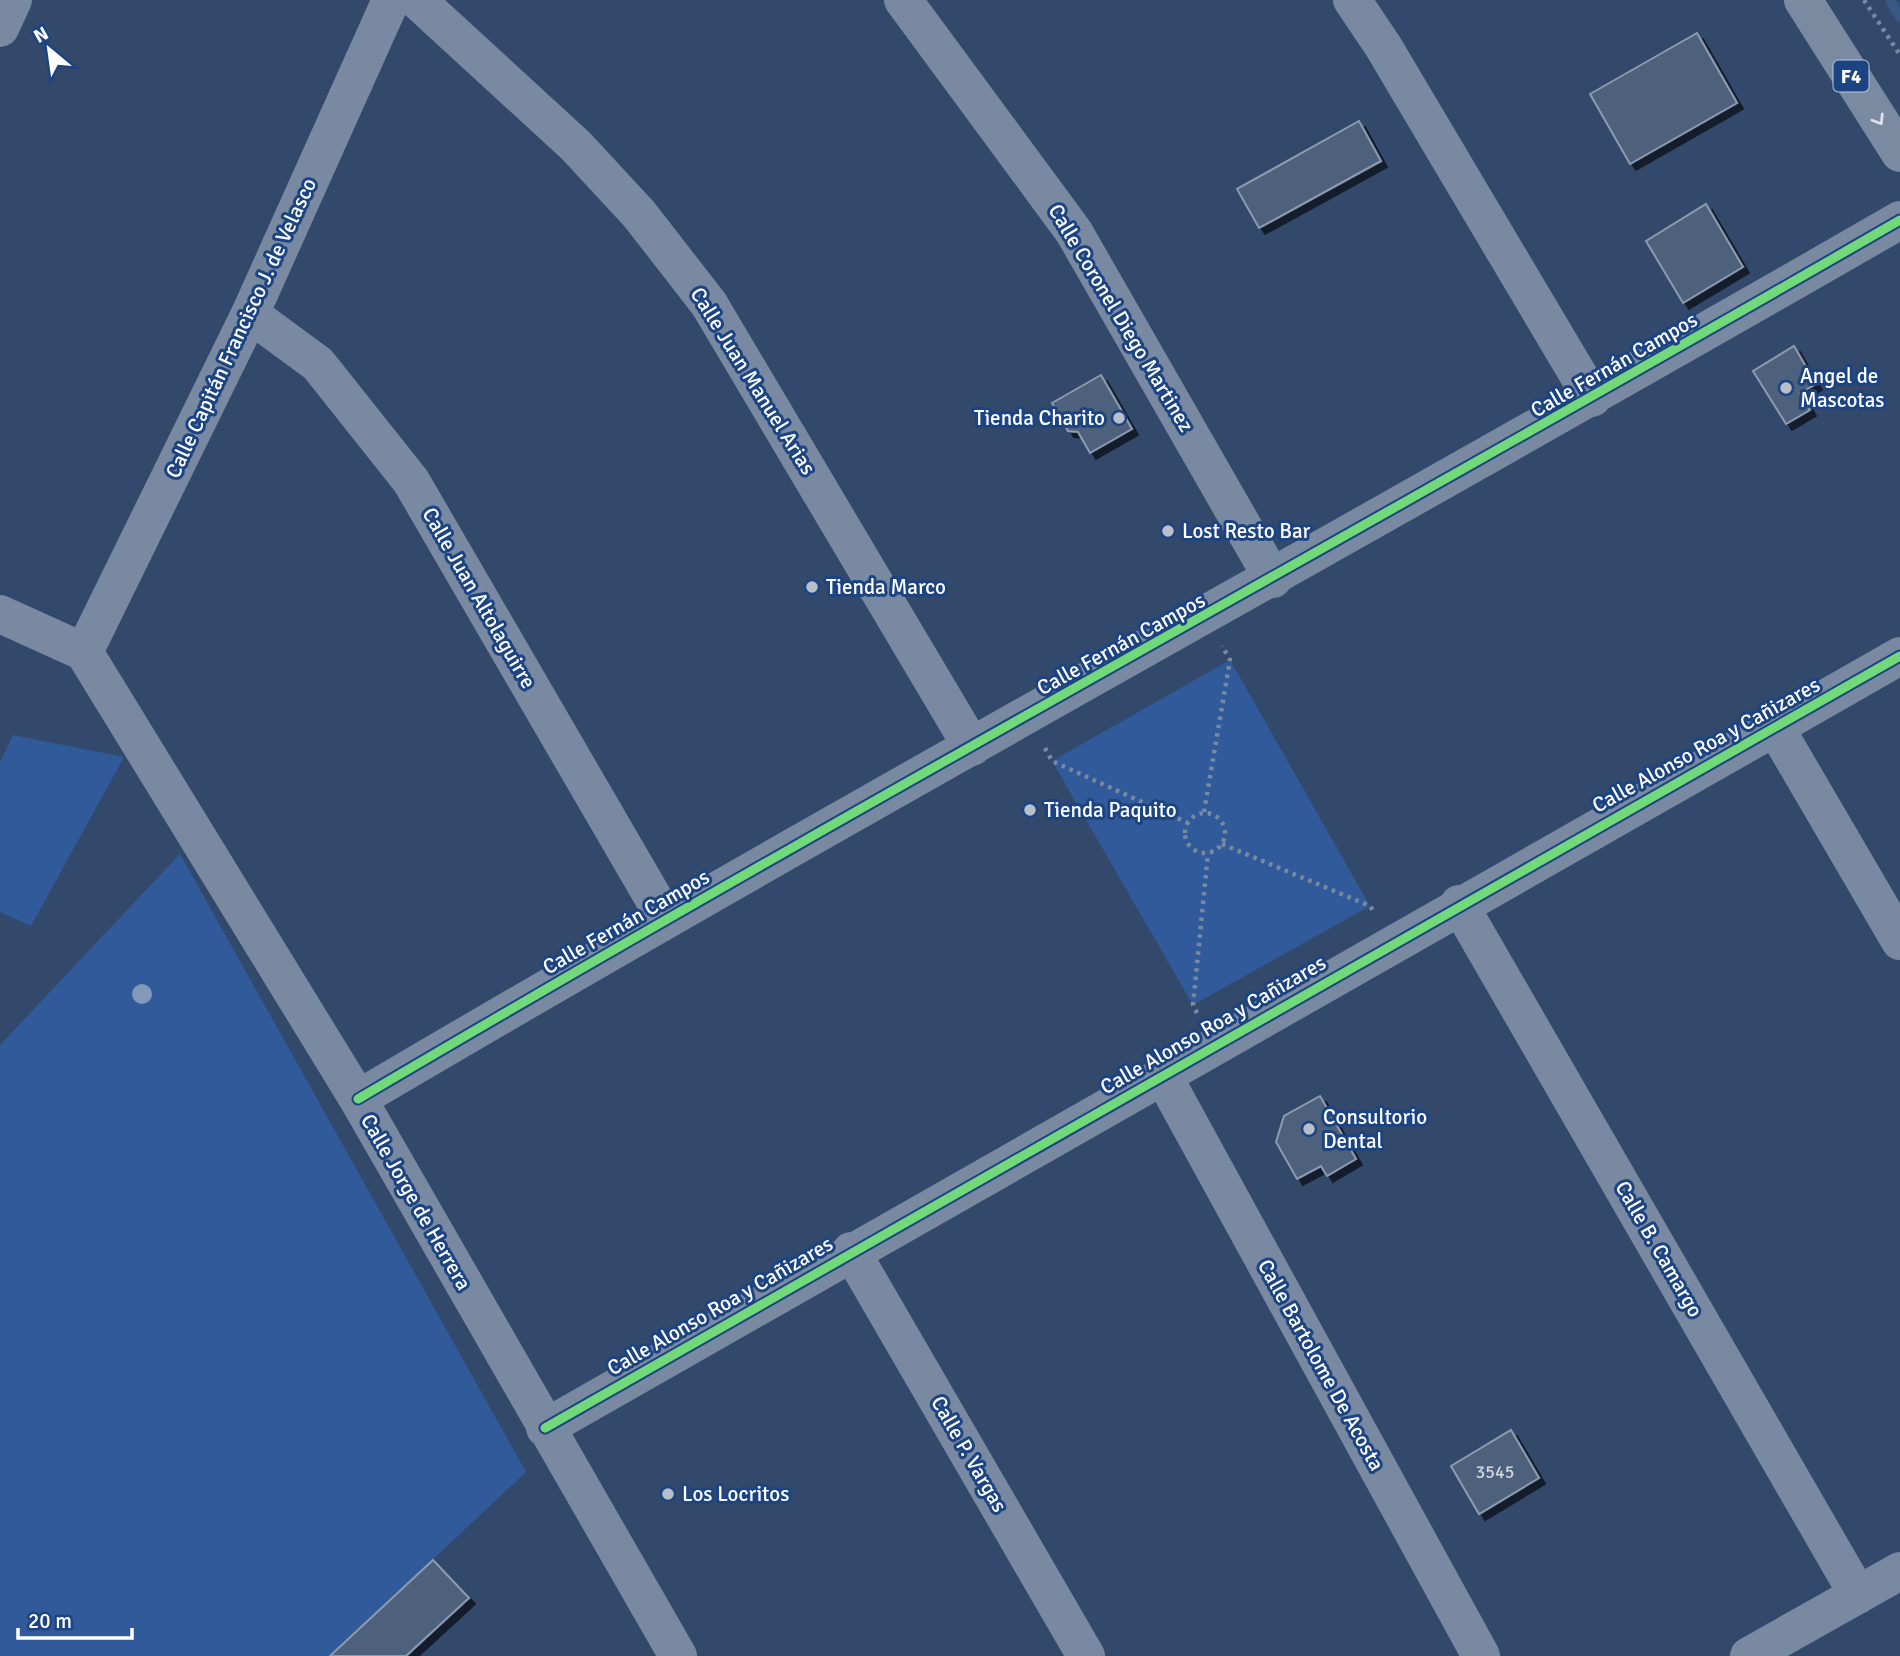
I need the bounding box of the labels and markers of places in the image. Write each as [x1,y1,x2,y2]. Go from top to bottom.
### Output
place label: Angel de Mascotas [1800,363,1884,413]
marker: Angel de Mascotas [1778,380,1794,396]
place label: Tienda Charito [974,405,1105,431]
marker: Tienda Charito [1111,410,1127,426]
place label: Lost Resto Bar [1182,518,1311,544]
marker: Lost Resto Bar [1160,523,1176,539]
place label: Tienda Marco [826,574,946,600]
marker: Tienda Marco [804,579,820,595]
place label: Tienda Paquito [1044,797,1177,823]
marker: Tienda Paquito [1022,802,1038,818]
place label: Consultorio Dental [1323,1104,1427,1154]
marker: Consultorio Dental [1301,1121,1317,1137]
place label: Los Locritos [682,1481,789,1507]
marker: Los Locritos [660,1486,676,1502]

